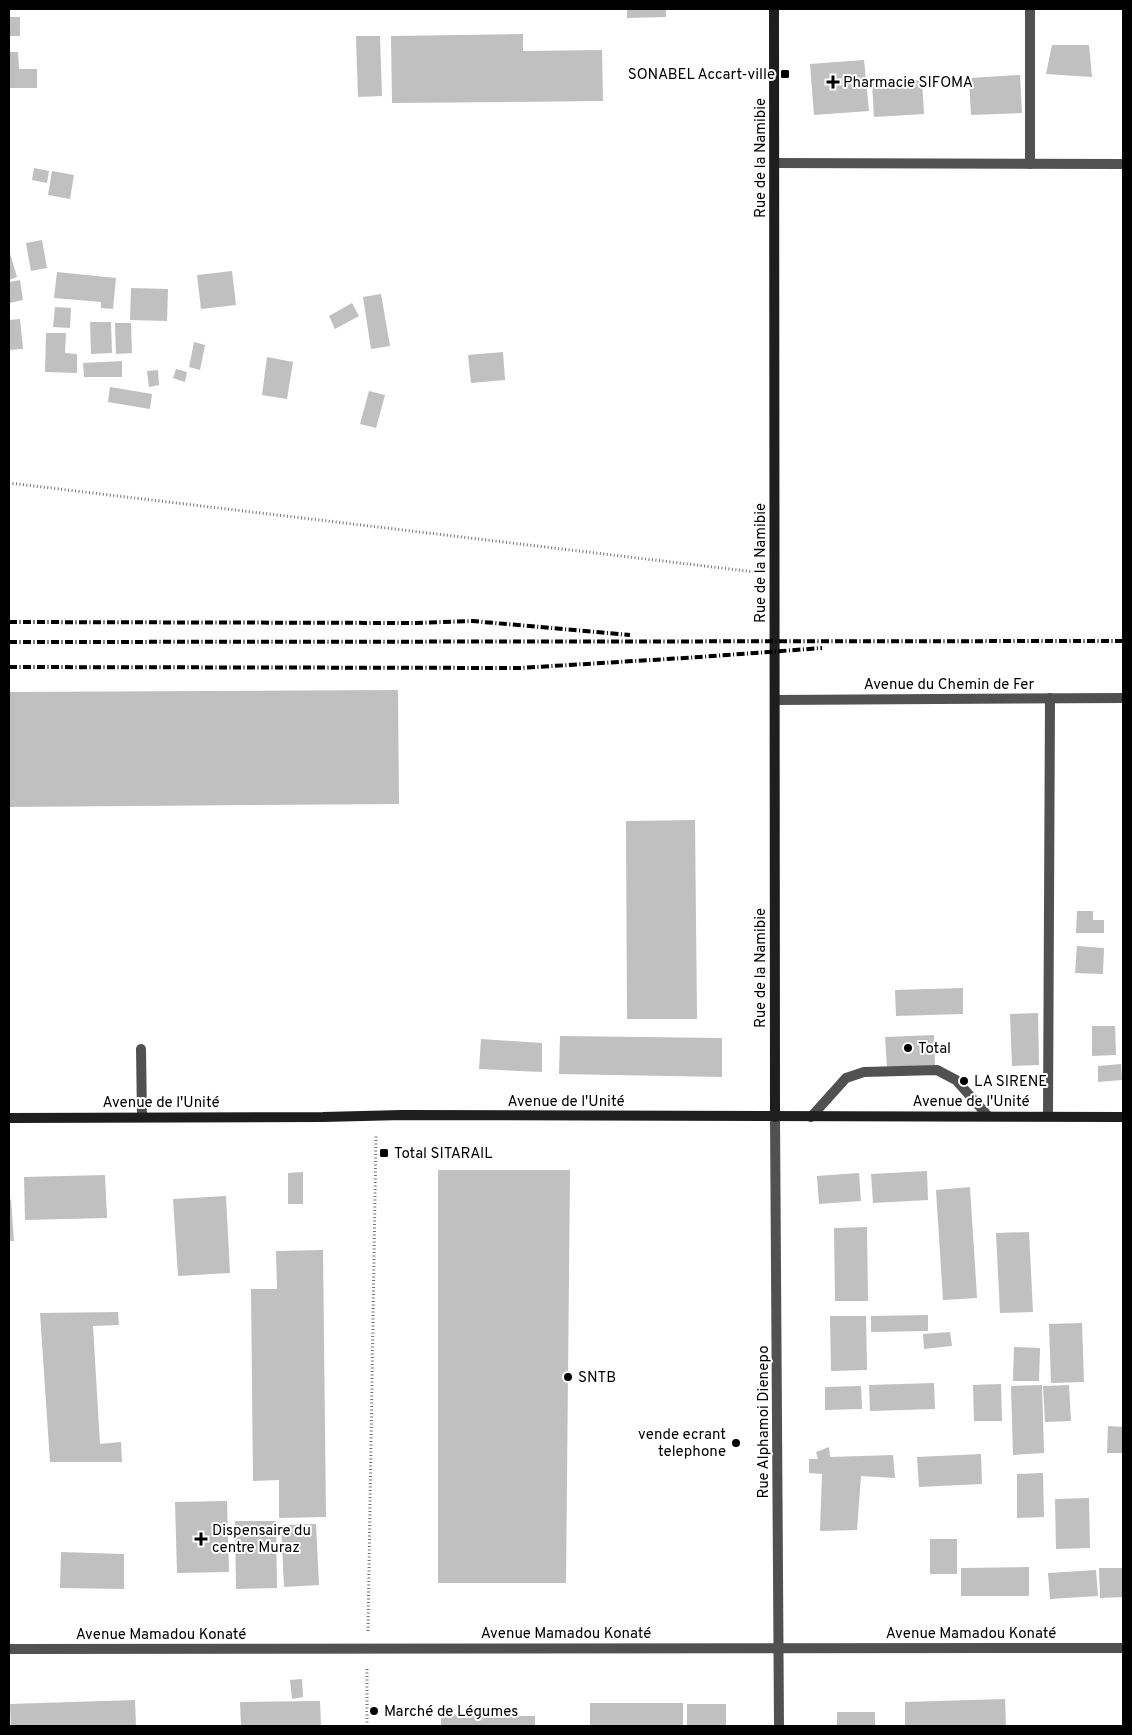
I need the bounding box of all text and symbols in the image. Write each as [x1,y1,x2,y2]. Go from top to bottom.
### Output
place label: SONABEL Accart-ville [628,66,775,85]
marker: SONABEL Accart-ville [779,68,791,80]
place label: Pharmacie SIFOMA [843,74,973,93]
marker: Pharmacie SIFOMA [827,76,839,88]
street label: Rue de la Namibie [752,98,771,218]
street label: Rue de la Namibie [752,503,771,623]
street label: Avenue du Chemin de Fer [864,676,1034,695]
street label: Rue de la Namibie [752,908,771,1028]
place label: Total [918,1040,951,1059]
marker: Total [902,1042,914,1054]
place label: LA SIRENE [974,1073,1047,1092]
marker: LA SIRENE [958,1075,970,1087]
street label: Avenue de l'Unité [507,1093,625,1112]
street label: Avenue de l'Unité [912,1093,1030,1112]
street label: Avenue de l'Unité [102,1094,220,1113]
place label: Total SITARAIL [394,1145,493,1164]
marker: Total SITARAIL [378,1147,390,1159]
street label: Rue Alphamoi Dienepo [755,1345,774,1499]
place label: SNTB [578,1369,616,1388]
marker: SNTB [562,1371,574,1383]
place label: vende ecrant telephone [638,1426,726,1462]
marker: vende ecrant telephone [730,1437,742,1449]
place label: Dispensaire du centre Muraz [212,1522,311,1558]
marker: Dispensaire du centre Muraz [194,1532,208,1546]
street label: Avenue Mamadou Konaté [481,1625,651,1644]
street label: Avenue Mamadou Konaté [886,1625,1056,1644]
street label: Avenue Mamadou Konaté [76,1626,246,1645]
place label: Marché de Légumes [384,1703,518,1722]
marker: Marché de Légumes [368,1705,380,1717]

